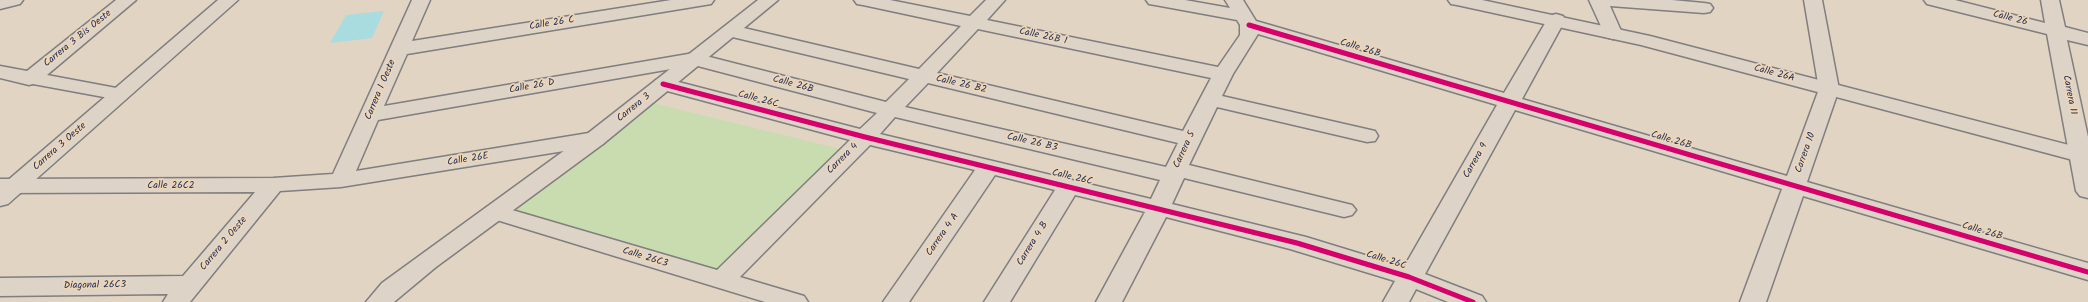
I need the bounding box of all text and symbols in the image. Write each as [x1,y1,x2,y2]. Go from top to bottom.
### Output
street label: Carrera 3 Bis Oeste [42,8,114,70]
street label: Calle 26 [1991,9,2029,29]
street label: Calle 26 C [529,15,575,33]
street label: Calle 26B 1 [1018,26,1068,48]
street label: Calle 26B [1338,37,1382,61]
street label: Carrera 1 Oeste [363,58,399,122]
street label: Calle 26A [1752,63,1796,85]
street label: Calle 26 B2 [934,73,988,97]
street label: Calle 26B [771,74,815,96]
street label: Carrera 11 [2059,74,2079,116]
street label: Calle 26 D [508,77,556,97]
street label: Calle 26C [736,89,780,111]
street label: Carrera 3 [615,91,653,125]
street label: Carrera 3 Oeste [31,121,89,173]
street label: Calle 26B [1649,129,1693,153]
street label: Carrera 5 [1171,130,1199,170]
street label: Calle 26 B3 [1006,131,1058,155]
street label: Carrera 10 [1793,131,1819,175]
street label: Carrera 4 [825,141,861,177]
street label: Carrera 9 [1461,141,1491,181]
street label: Calle 26E [447,151,489,169]
street label: Calle 26C [1050,167,1094,189]
street label: Calle 26C2 [147,180,195,192]
street label: Carrera 4 A [924,211,962,259]
street label: Carrera 2 Oeste [198,215,250,273]
street label: Carrera 4 B [1015,220,1051,268]
street label: Calle 26B [1960,220,2004,244]
street label: Calle 26C3 [621,245,669,271]
street label: Calle 26C [1364,249,1408,273]
street label: Diagonal 26C3 [64,279,126,293]

